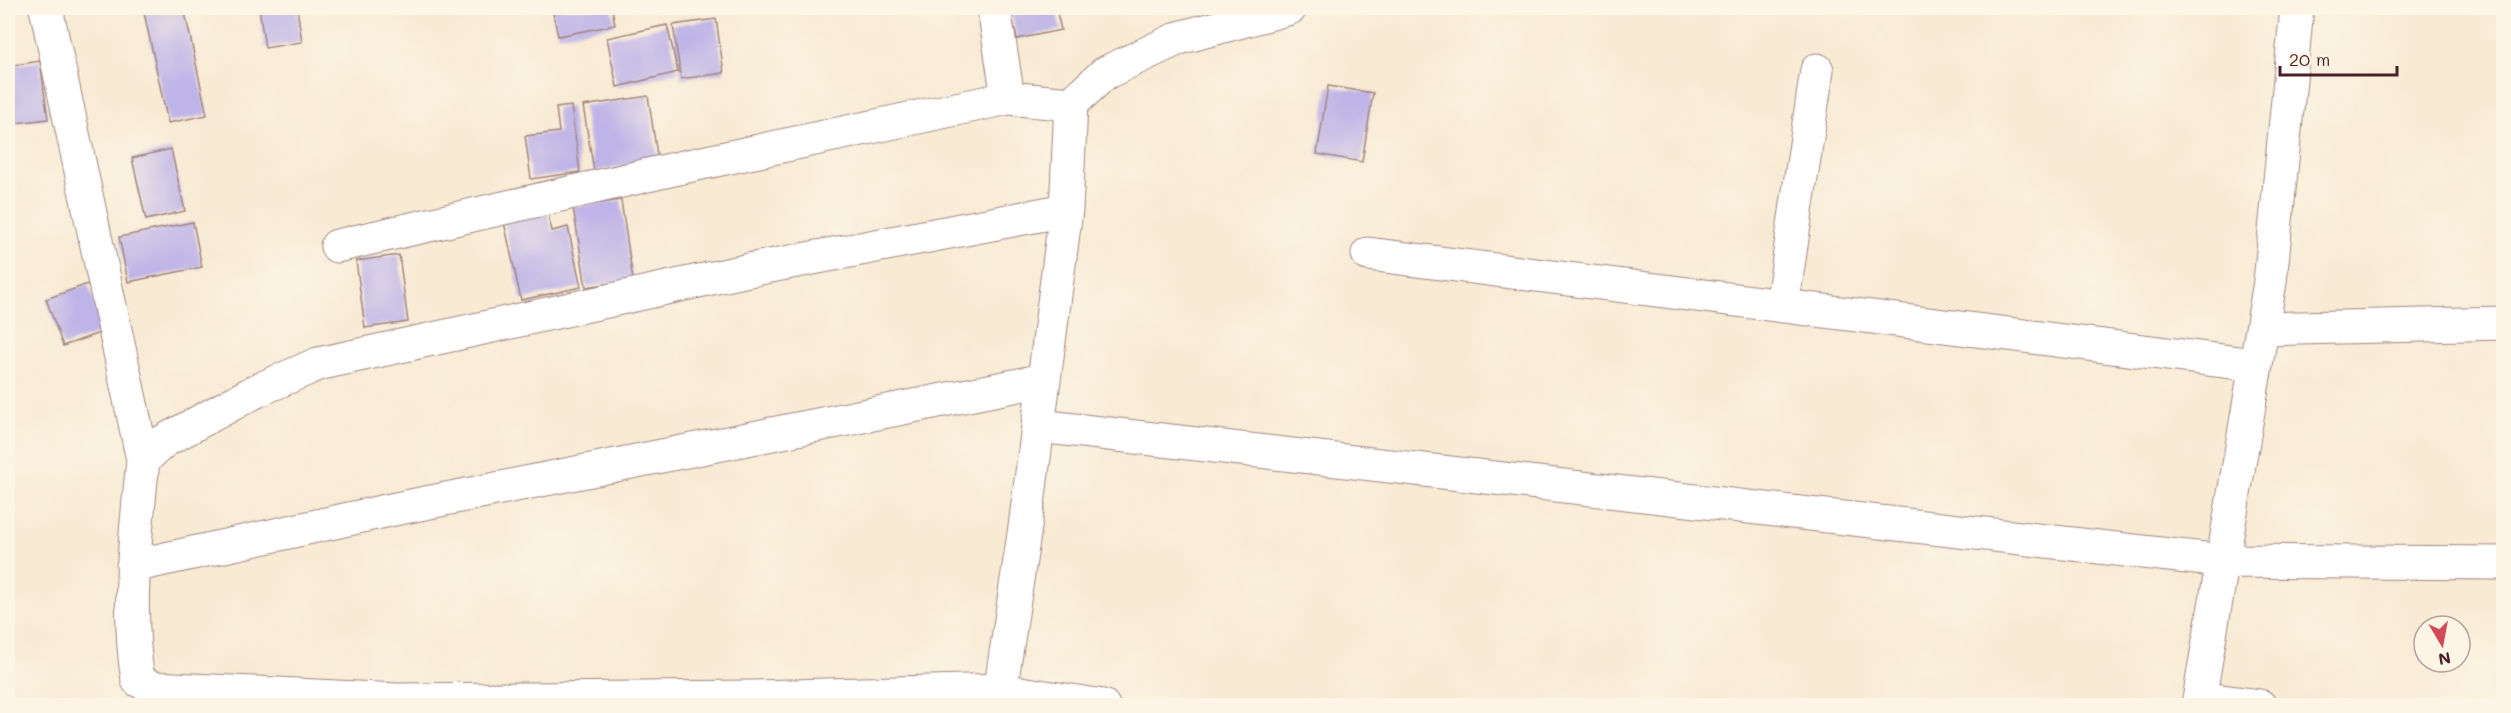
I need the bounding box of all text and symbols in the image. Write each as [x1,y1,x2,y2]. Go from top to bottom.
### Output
scale bar [2280,39,2397,77]
text: 20 m [2289,47,2330,71]
north arrow [2412,614,2472,674]
text: N [2437,648,2453,671]

